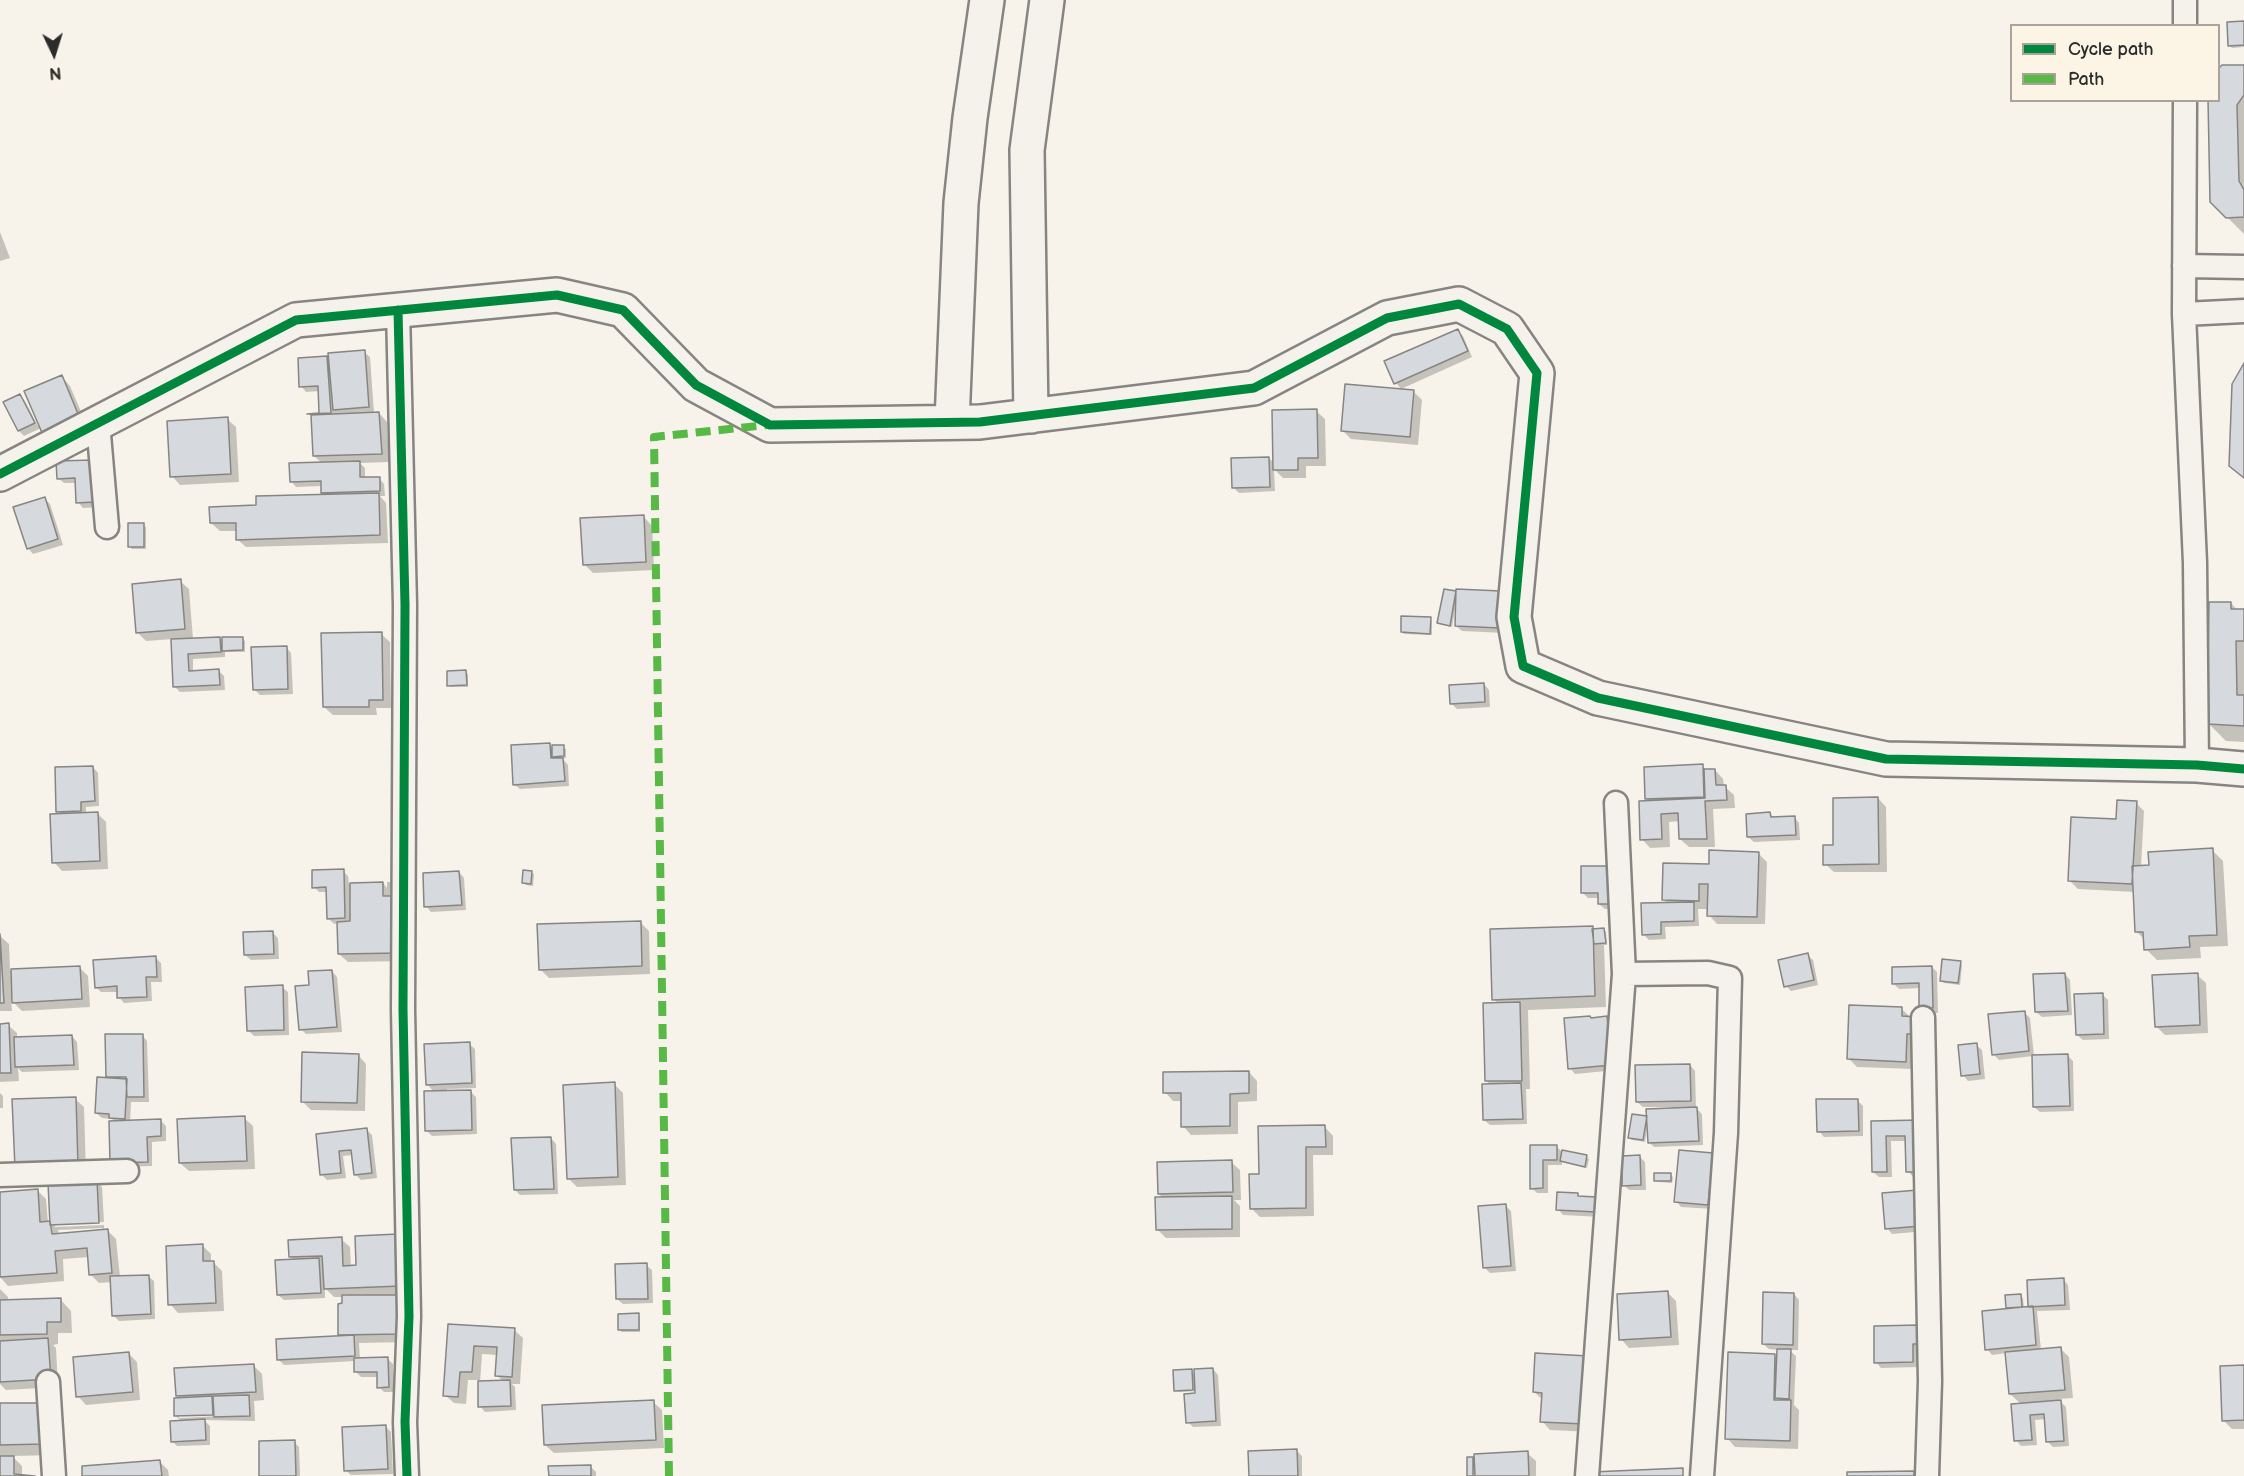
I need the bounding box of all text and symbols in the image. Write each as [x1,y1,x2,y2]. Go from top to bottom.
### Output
north arrow [24,24,84,84]
legend [2010,24,2220,102]
text: Cycle path [2068,39,2154,60]
text: N [49,63,62,82]
text: Path [2068,69,2104,90]

